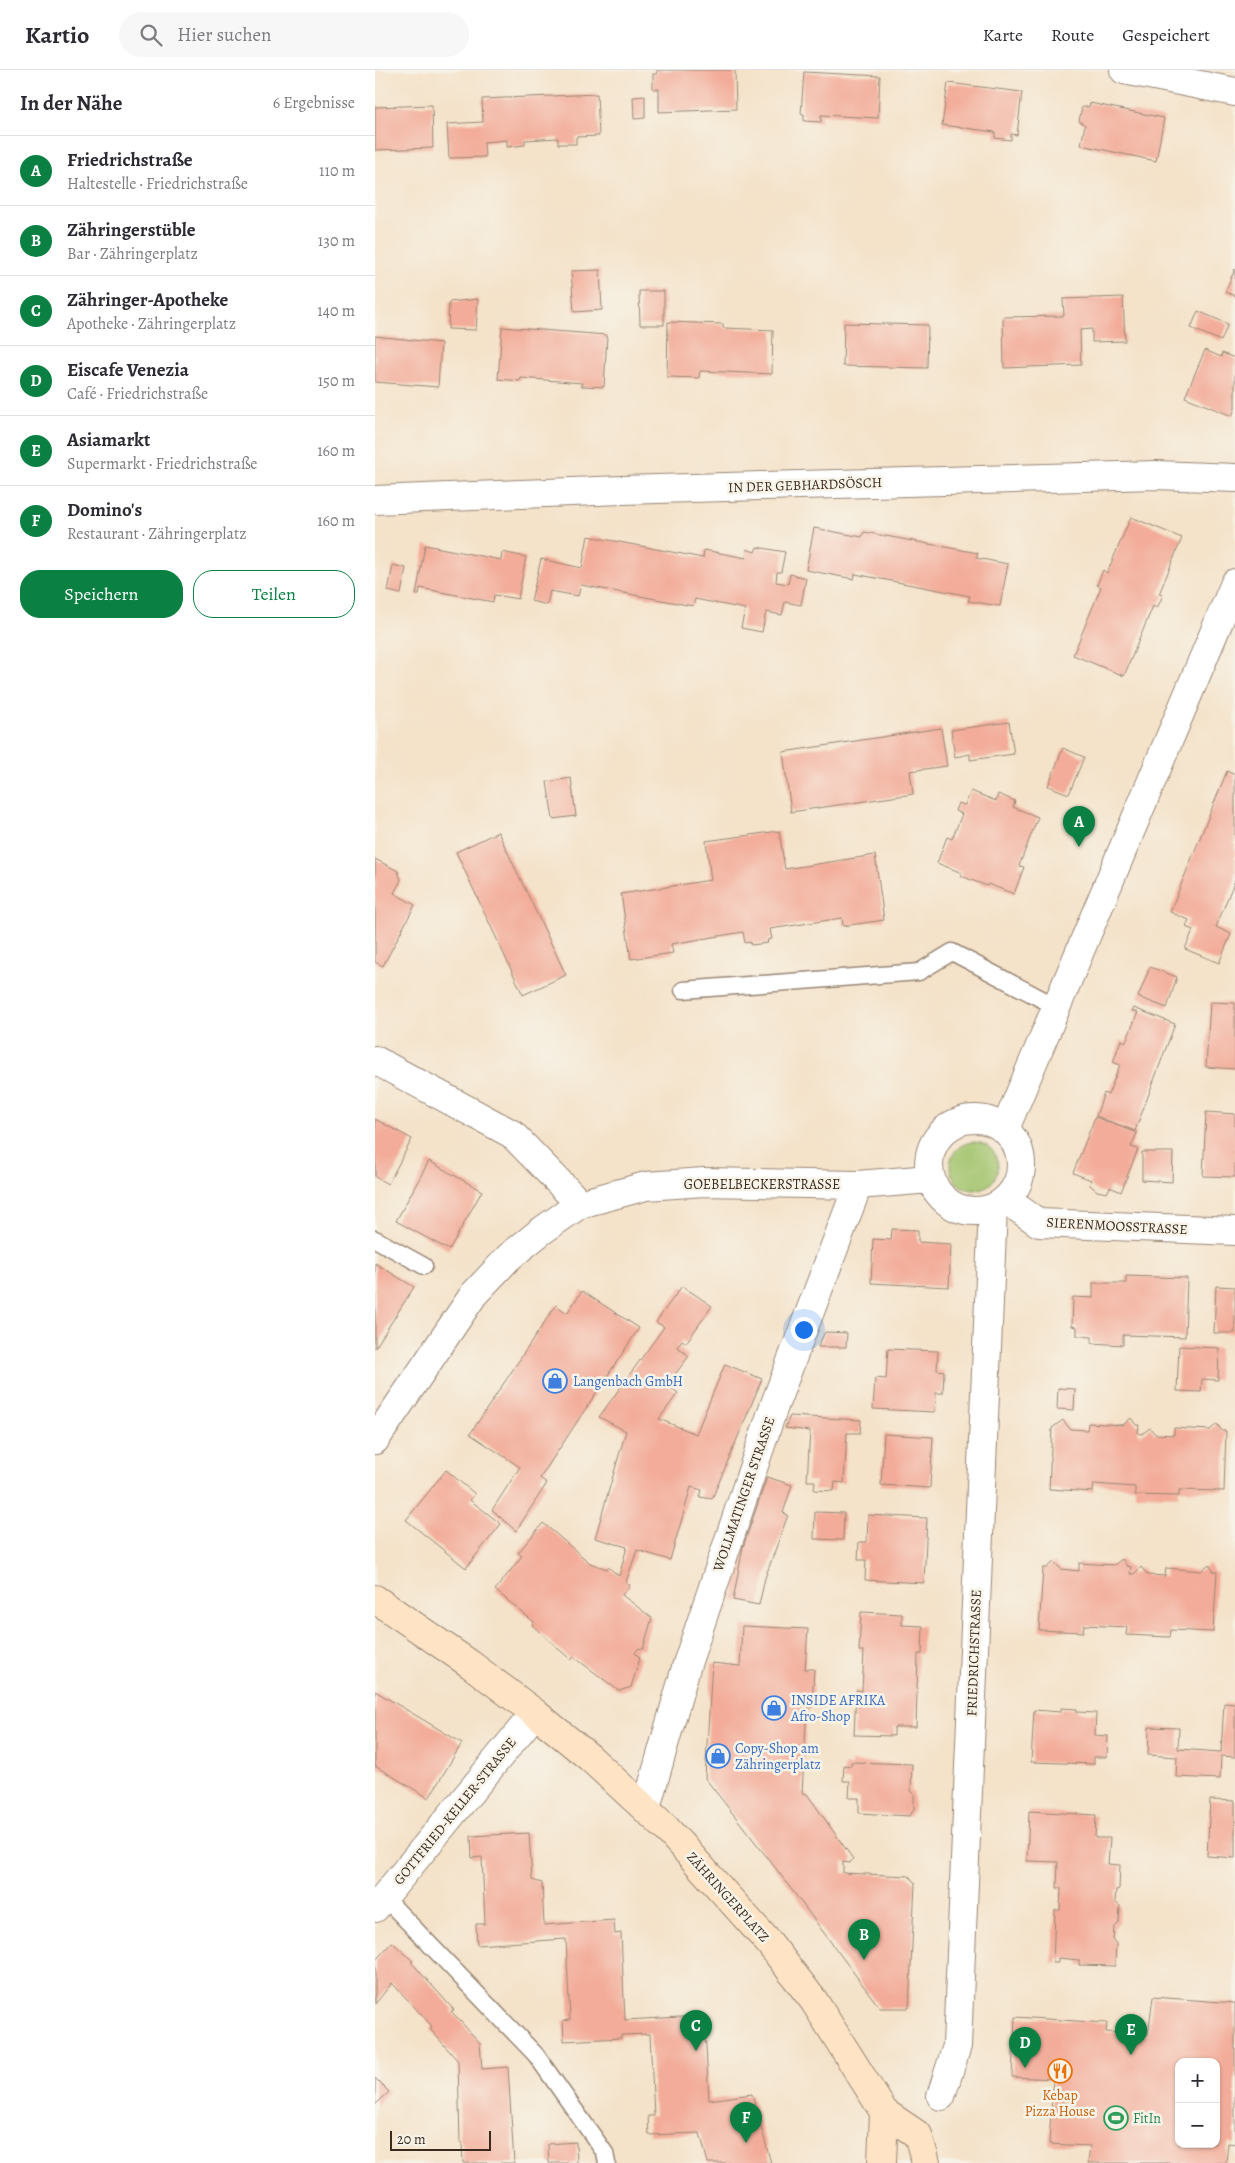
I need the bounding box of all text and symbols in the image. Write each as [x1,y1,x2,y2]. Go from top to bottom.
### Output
search box [119,12,469,57]
text: Kartio [25,19,89,51]
icon: search [137,21,165,49]
text: Hier suchen [177,22,271,48]
text: Karte [983,23,1023,47]
text: Route [1051,23,1094,47]
text: Gespeichert [1122,23,1210,47]
text: In der Nähe [20,89,122,117]
text: 6 Ergebnisse [273,92,355,114]
text: Friedrichstraße [67,147,193,173]
text: A [31,160,41,182]
text: 110 m [319,160,355,182]
text: Haltestelle · Friedrichstraße [67,173,248,195]
text: Zähringerstüble [67,217,196,243]
text: B [31,230,41,252]
text: 130 m [318,230,355,252]
text: Bar · Zähringerplatz [67,243,198,265]
text: Zähringer-Apotheke [67,287,228,313]
text: C [31,300,41,322]
text: 140 m [317,300,355,322]
text: Apotheke · Zähringerplatz [67,313,236,335]
text: Eiscafe Venezia [67,357,189,383]
text: D [30,370,42,392]
text: 150 m [318,370,355,392]
text: Café · Friedrichstraße [67,383,208,405]
text: Asiamarkt [67,427,150,453]
text: E [31,440,41,462]
text: 160 m [317,440,355,462]
text: Supermarkt · Friedrichstraße [67,453,258,475]
street label: IN DER GEBHARDSÖSCH [728,473,882,497]
text: Domino's [67,497,142,523]
text: F [32,510,40,532]
text: 160 m [317,510,355,532]
text: Restaurant · Zähringerplatz [67,523,247,545]
button: Speichern [20,570,183,618]
button: Teilen [193,570,355,618]
pin: A [1063,806,1095,847]
street label: GOEBELBECKERSTRASSE [684,1175,840,1194]
street label: SIERENMOOSSTRASSE [1046,1213,1188,1239]
your location [791,1317,817,1343]
shop icon: Langenbach GmbH [542,1368,568,1394]
place label: Langenbach GmbH [573,1372,683,1391]
street label: WOLLMATINGER STRASSE [708,1414,779,1575]
street label: FRIEDRICHSTRASSE [962,1589,986,1717]
place label: INSIDE AFRIKA Afro-Shop [790,1691,886,1726]
shop icon: INSIDE AFRIKA Afro-Shop [761,1695,787,1721]
street label: GOTTFRIED-KELLER-STRASSE [389,1733,521,1889]
place label: Copy-Shop am Zähringerplatz [735,1739,821,1774]
shop icon: Copy-Shop am Zähringerplatz [705,1743,731,1769]
street label: ZÄHRINGERPLATZ [682,1848,774,1946]
pin: B [848,1919,880,1960]
pin: C [680,2010,712,2051]
pin: E [1115,2014,1147,2055]
pin: D [1009,2027,1041,2068]
restaurant icon: Kebap Pizza House [1047,2058,1073,2084]
map controls [1175,2058,1220,2148]
button: + [1175,2058,1220,2103]
place label: Kebap Pizza House [1025,2086,1095,2121]
pin: F [730,2102,762,2143]
button: − [1175,2103,1220,2148]
sports icon: FitIn [1103,2105,1129,2131]
place label: FitIn [1133,2109,1161,2128]
scale bar [390,2128,491,2151]
text: 20 m [397,2130,426,2149]

